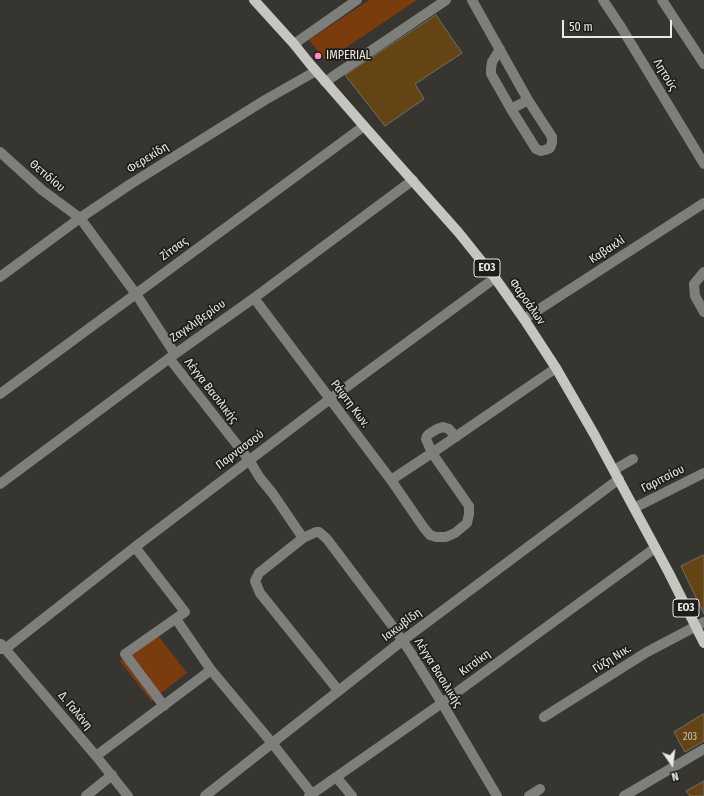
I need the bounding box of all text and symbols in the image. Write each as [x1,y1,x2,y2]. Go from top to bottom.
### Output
scale bar [564,12,674,38]
text: 50 m [569,20,593,34]
place label: IMPERIAL [326,49,371,63]
marker: IMPERIAL [313,51,323,61]
street label: Λητούς [650,56,680,94]
street label: Φερεκίδη [125,140,171,176]
street label: Θετιδίου [26,157,68,195]
street label: Καβακλί [586,233,628,267]
street label: Ζίτσας [157,234,191,264]
road number: ΕΟ3 [474,259,500,277]
street label: Φαρσάλων [506,276,548,328]
street label: Ζαγκλιβερίου [167,297,229,345]
street label: Λέγγα Βασιλικής [181,356,241,426]
street label: Ράφτη Κων. [327,377,373,431]
street label: Παρνασσού [213,427,267,473]
street label: Γαριτσίου [639,462,687,496]
road number: ΕΟ3 [673,599,699,617]
street label: Ιακωβίδη [379,605,425,645]
street label: Λέγγα Βασιλικής [411,636,465,710]
street label: Γύζη Νικ. [590,642,634,676]
street label: Κιτσίκη [457,647,493,679]
street label: Δ. Γαλάνη [55,689,95,733]
house number: 203 [683,731,697,743]
north arrow [652,744,692,784]
text: N [670,769,680,783]

